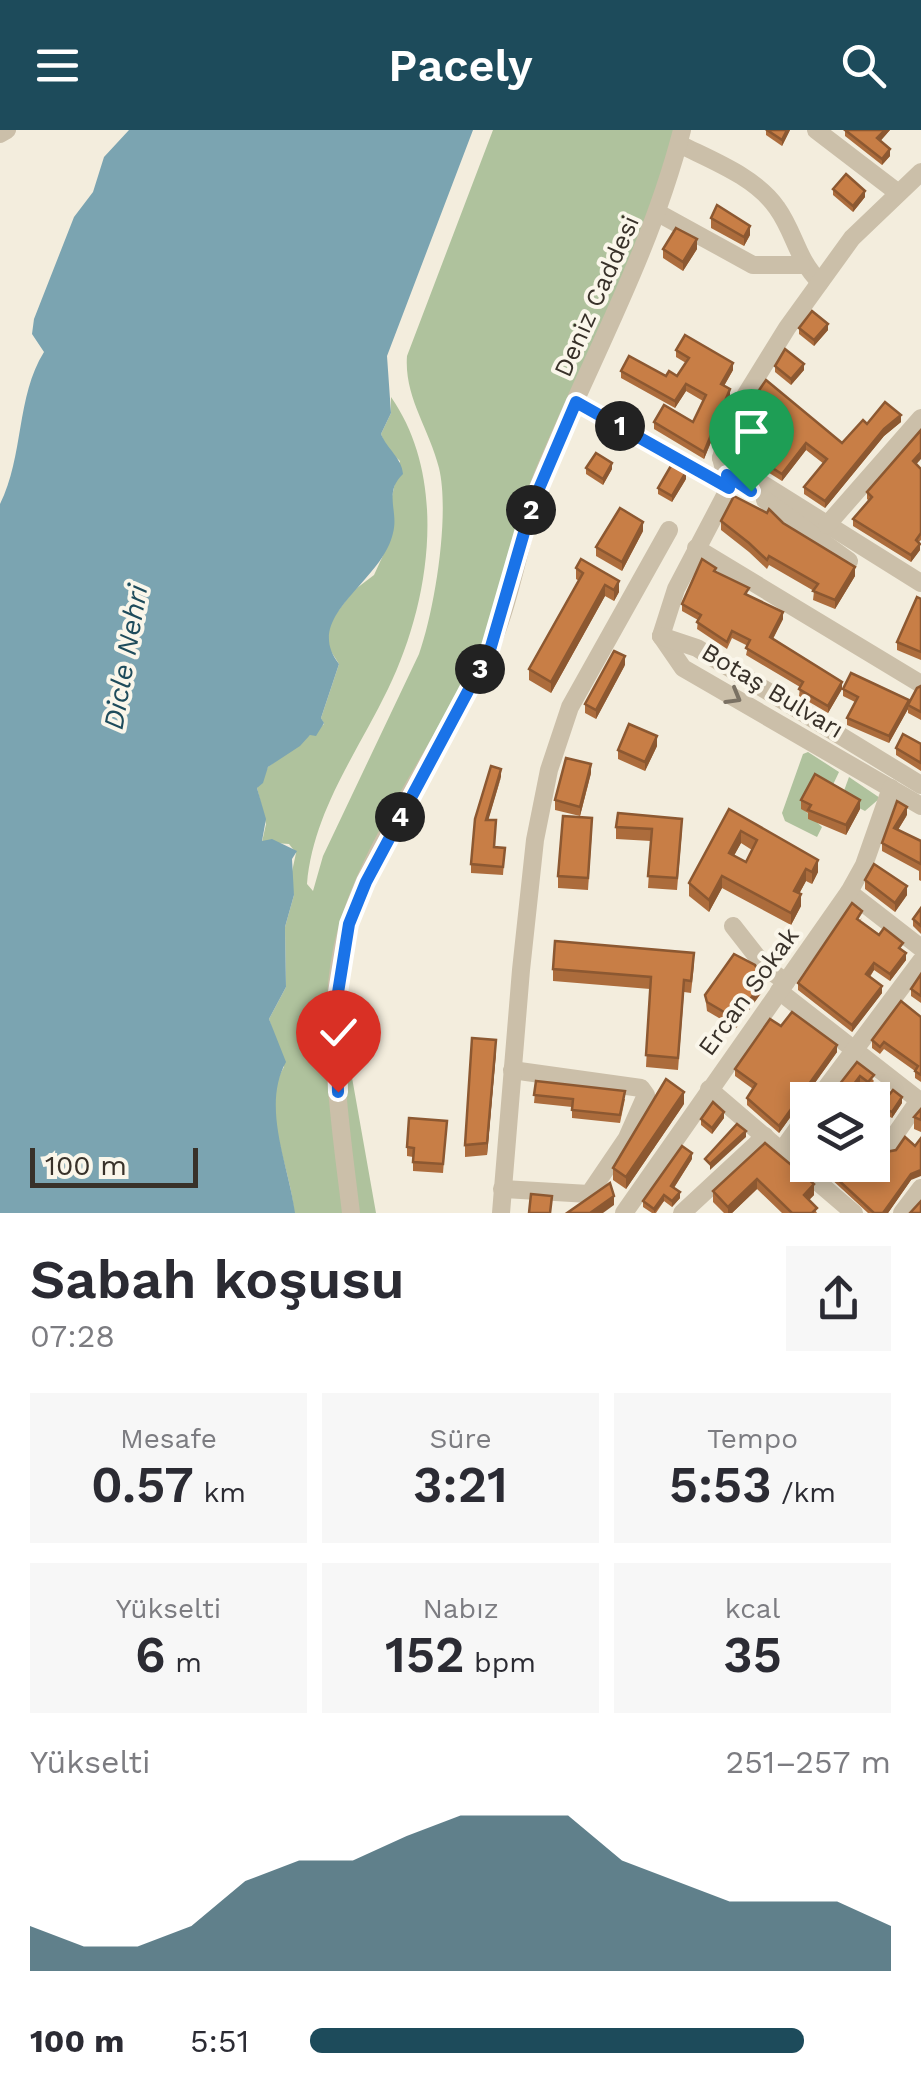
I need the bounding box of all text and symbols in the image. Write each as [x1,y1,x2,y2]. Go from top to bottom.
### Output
icon: menu [30,38,85,93]
icon: search [836,38,891,93]
text: Pacely [388,39,533,92]
street label: Deniz Caddesi [548,211,645,381]
pin [709,389,794,492]
pin: 1 [595,401,645,451]
icon: arrive [724,404,779,459]
text: 1 [614,409,626,442]
pin: 2 [506,485,556,535]
text: 2 [523,493,539,526]
water label: Dicle Nehri [97,581,155,732]
street label: Botaş Bulvarı [697,637,849,744]
pin: 3 [455,644,505,694]
text: 3 [472,652,488,685]
one-way arrow [723,685,741,704]
pin: 4 [375,792,425,842]
text: 4 [391,800,409,833]
street label: Ercan Sokak [692,922,805,1061]
pin [296,990,381,1093]
icon: check [311,1005,366,1060]
map controls [790,1082,890,1182]
button: layers [790,1082,890,1182]
scale bar [30,1143,198,1188]
text: 100 m [45,1149,127,1182]
button: share [786,1246,891,1351]
text: Sabah koşusu [30,1247,405,1311]
text: 07:28 [30,1317,115,1355]
text: Mesafe [120,1422,217,1455]
text: Süre [429,1422,492,1455]
text: Tempo [707,1422,798,1455]
text: 0.57 [91,1455,194,1514]
text: 3:21 [413,1455,508,1514]
text: 5:53 [669,1455,772,1514]
text: km [194,1476,246,1509]
text: /km [772,1476,836,1509]
text: Yükselti [116,1592,221,1625]
text: Nabız [422,1592,499,1625]
text: kcal [725,1592,780,1625]
text: 6 [135,1625,166,1684]
text: 152 [385,1625,465,1684]
text: 35 [723,1625,782,1684]
text: m [166,1646,202,1679]
text: bpm [465,1646,536,1679]
text: Yükselti [30,1743,151,1781]
text: 251–257 m [726,1743,891,1781]
text: 100 m [30,2022,124,2060]
text: 5:51 [190,2022,249,2060]

